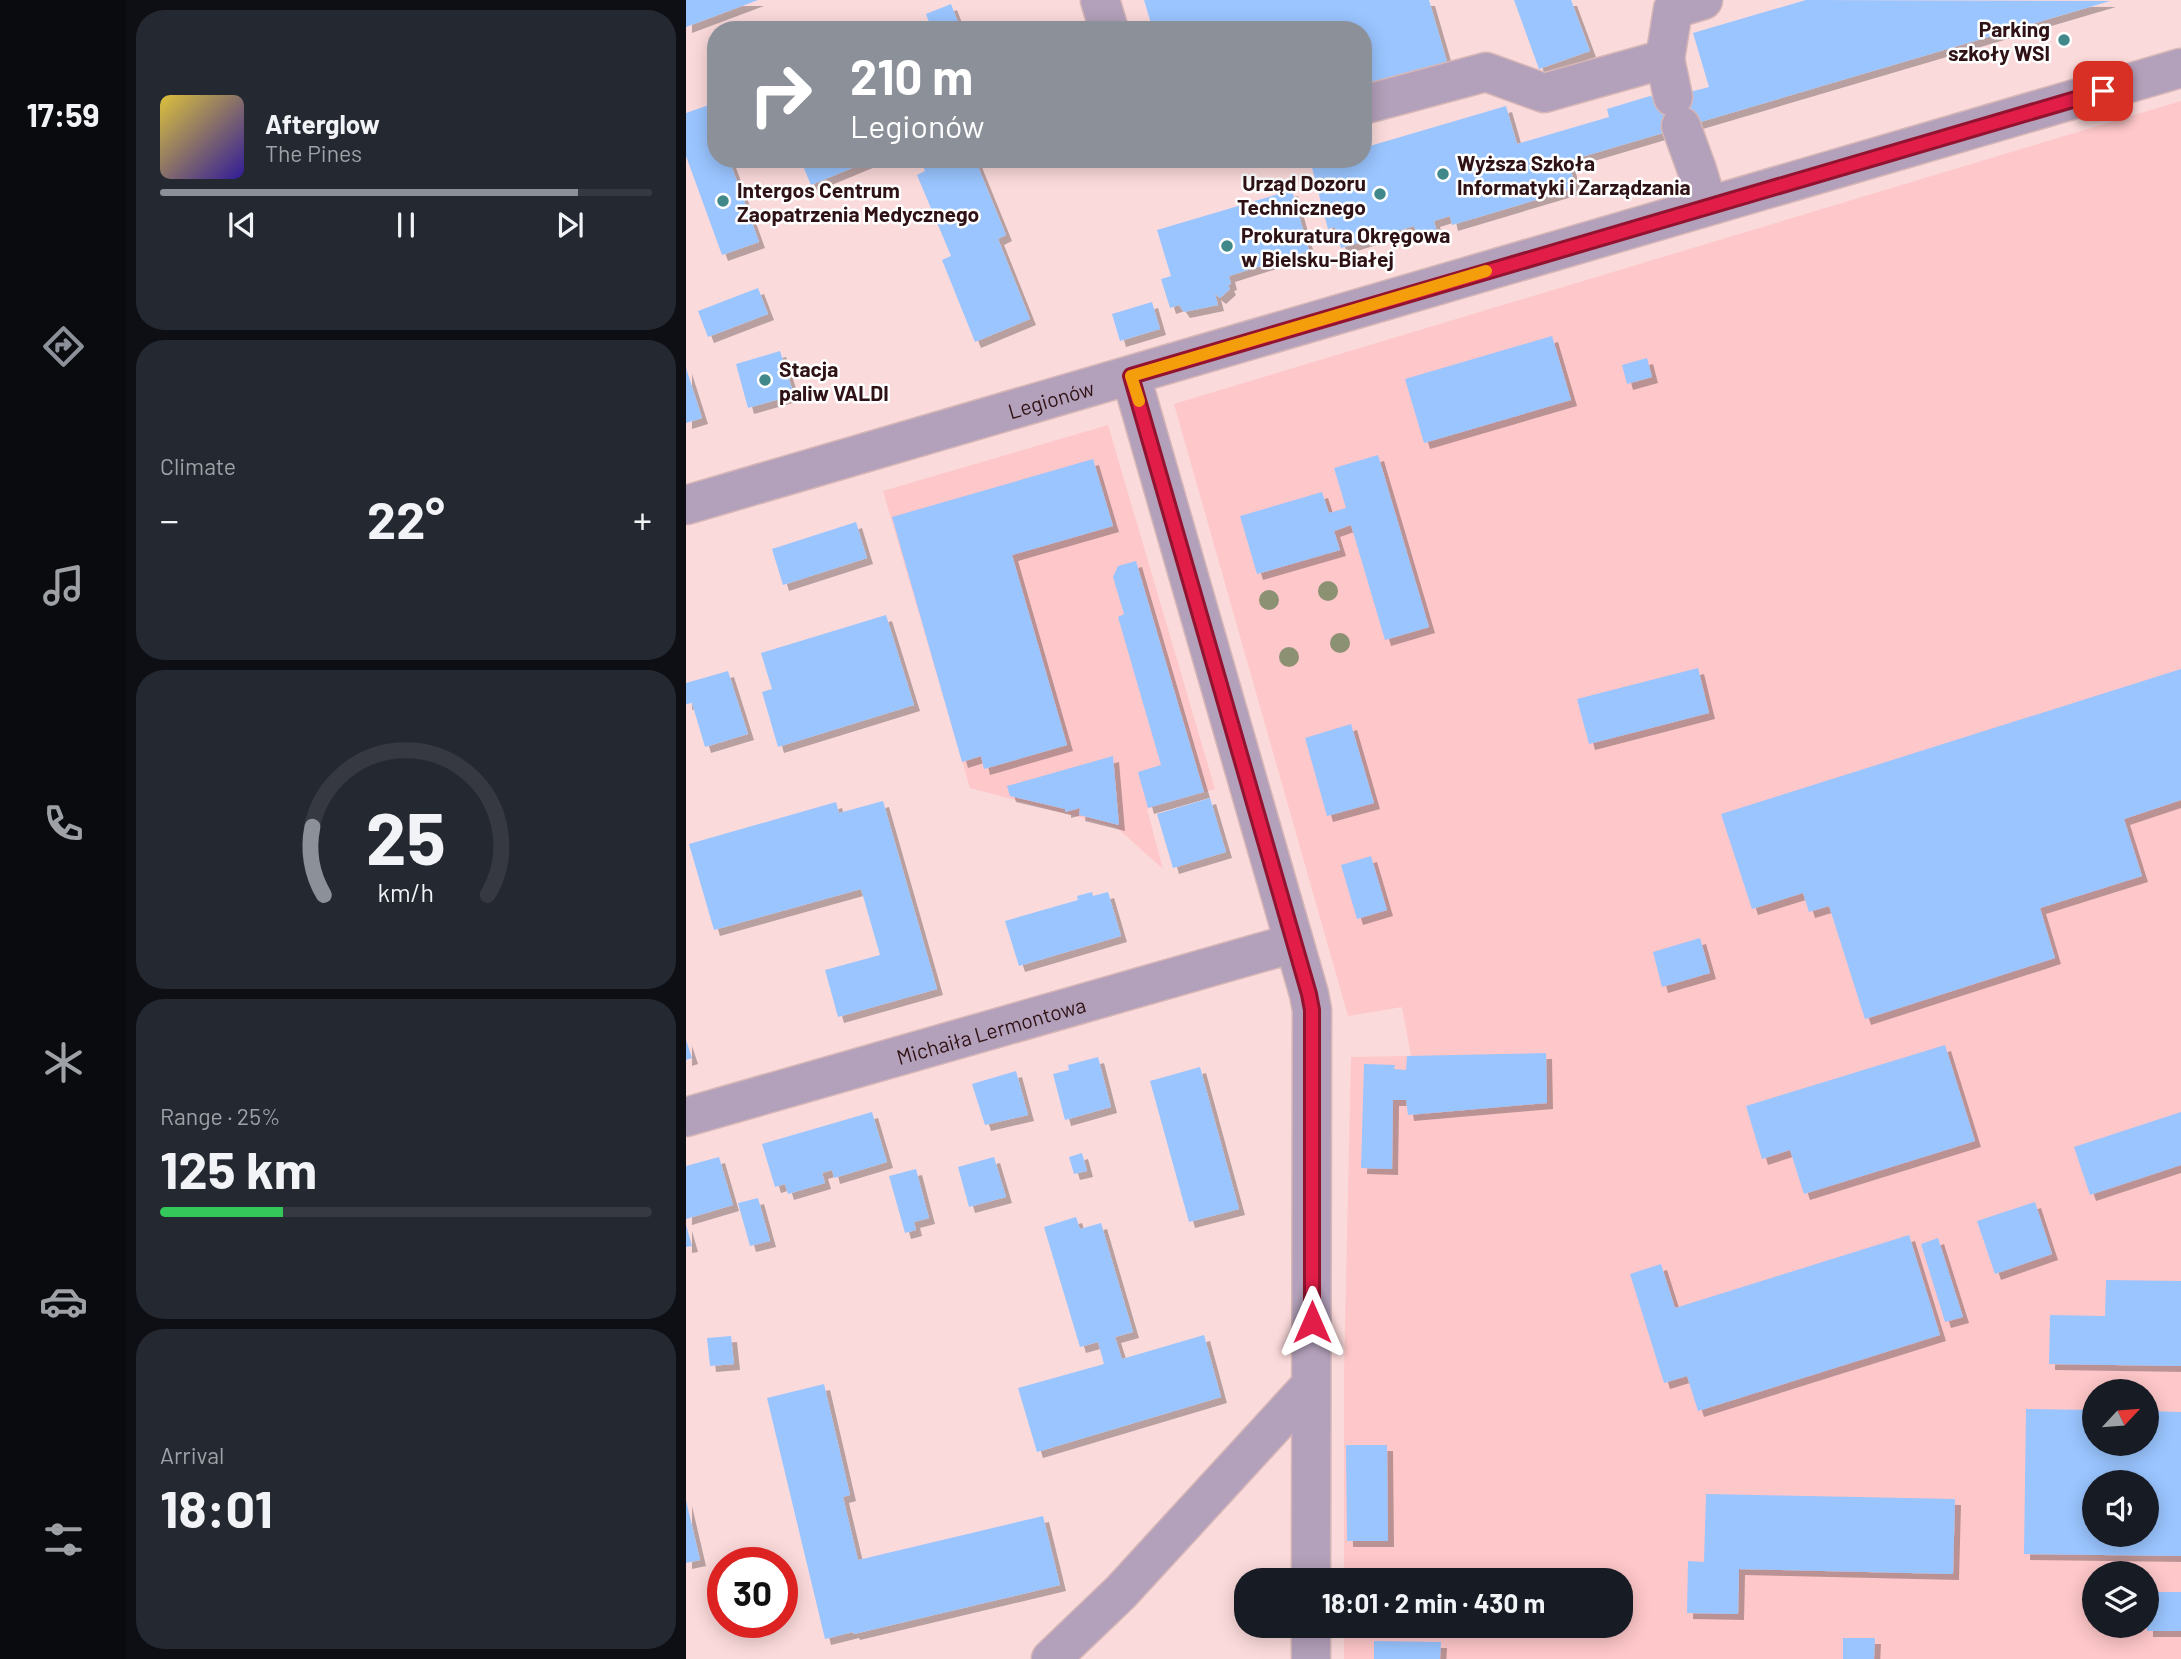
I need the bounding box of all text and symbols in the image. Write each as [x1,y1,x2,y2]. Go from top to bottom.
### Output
place label: Parking szkoły WSI [1948,16,2050,65]
marker: Parking szkoły WSI [2056,32,2072,48]
text: 210 m [850,46,973,105]
icon: right [735,49,826,140]
pin [2073,61,2133,121]
icon: arrive [2084,72,2122,110]
text: 17:59 [26,95,100,133]
text: Legionów [850,106,985,144]
text: Afterglow [265,108,380,139]
text: The Pines [265,139,362,167]
place label: Wyższa Szkoła Informatyki i Zarządzania [1457,150,1691,199]
marker: Wyższa Szkoła Informatyki i Zarządzania [1435,166,1451,182]
place label: Urząd Dozoru Technicznego [1237,170,1366,219]
place label: Intergos Centrum Zaopatrzenia Medycznego [737,177,979,226]
marker: Urząd Dozoru Technicznego [1372,186,1388,202]
marker: Intergos Centrum Zaopatrzenia Medycznego [715,193,731,209]
icon: previous [223,206,261,244]
icon: pause [387,206,425,244]
icon: next [551,206,589,244]
place label: Prokuratura Okręgowa w Bielsku-Białej [1241,222,1450,271]
marker: Prokuratura Okręgowa w Bielsku-Białej [1219,238,1235,254]
icon: directions [39,322,88,371]
place label: Stacja paliw VALDI [779,356,889,405]
marker: Stacja paliw VALDI [757,372,773,388]
street label: Legionów [1005,374,1097,423]
text: Climate [160,452,236,480]
text: 22° [367,487,445,549]
text: − [160,496,179,542]
text: + [633,496,652,542]
icon: music [39,561,88,610]
text: 25 [366,793,446,881]
icon: phone [39,799,88,848]
text: km/h [378,877,434,907]
street label: Michaiła Lermontowa [893,991,1088,1069]
icon: climate [39,1038,88,1087]
text: Range · 25% [160,1102,280,1130]
text: 125 km [160,1137,317,1199]
icon: car [39,1277,88,1326]
position arrow [1275,1285,1349,1359]
north arrow [2082,1379,2160,1456]
map controls [2082,1379,2159,1638]
text: Arrival [160,1441,224,1469]
button: sound [2082,1470,2159,1547]
text: 18:01 [160,1476,273,1538]
icon: filters [39,1515,88,1564]
speed limit sign: 30 [707,1547,798,1638]
button: layers [2082,1561,2159,1638]
text: 18:01 · 2 min · 430 m [1322,1587,1545,1618]

